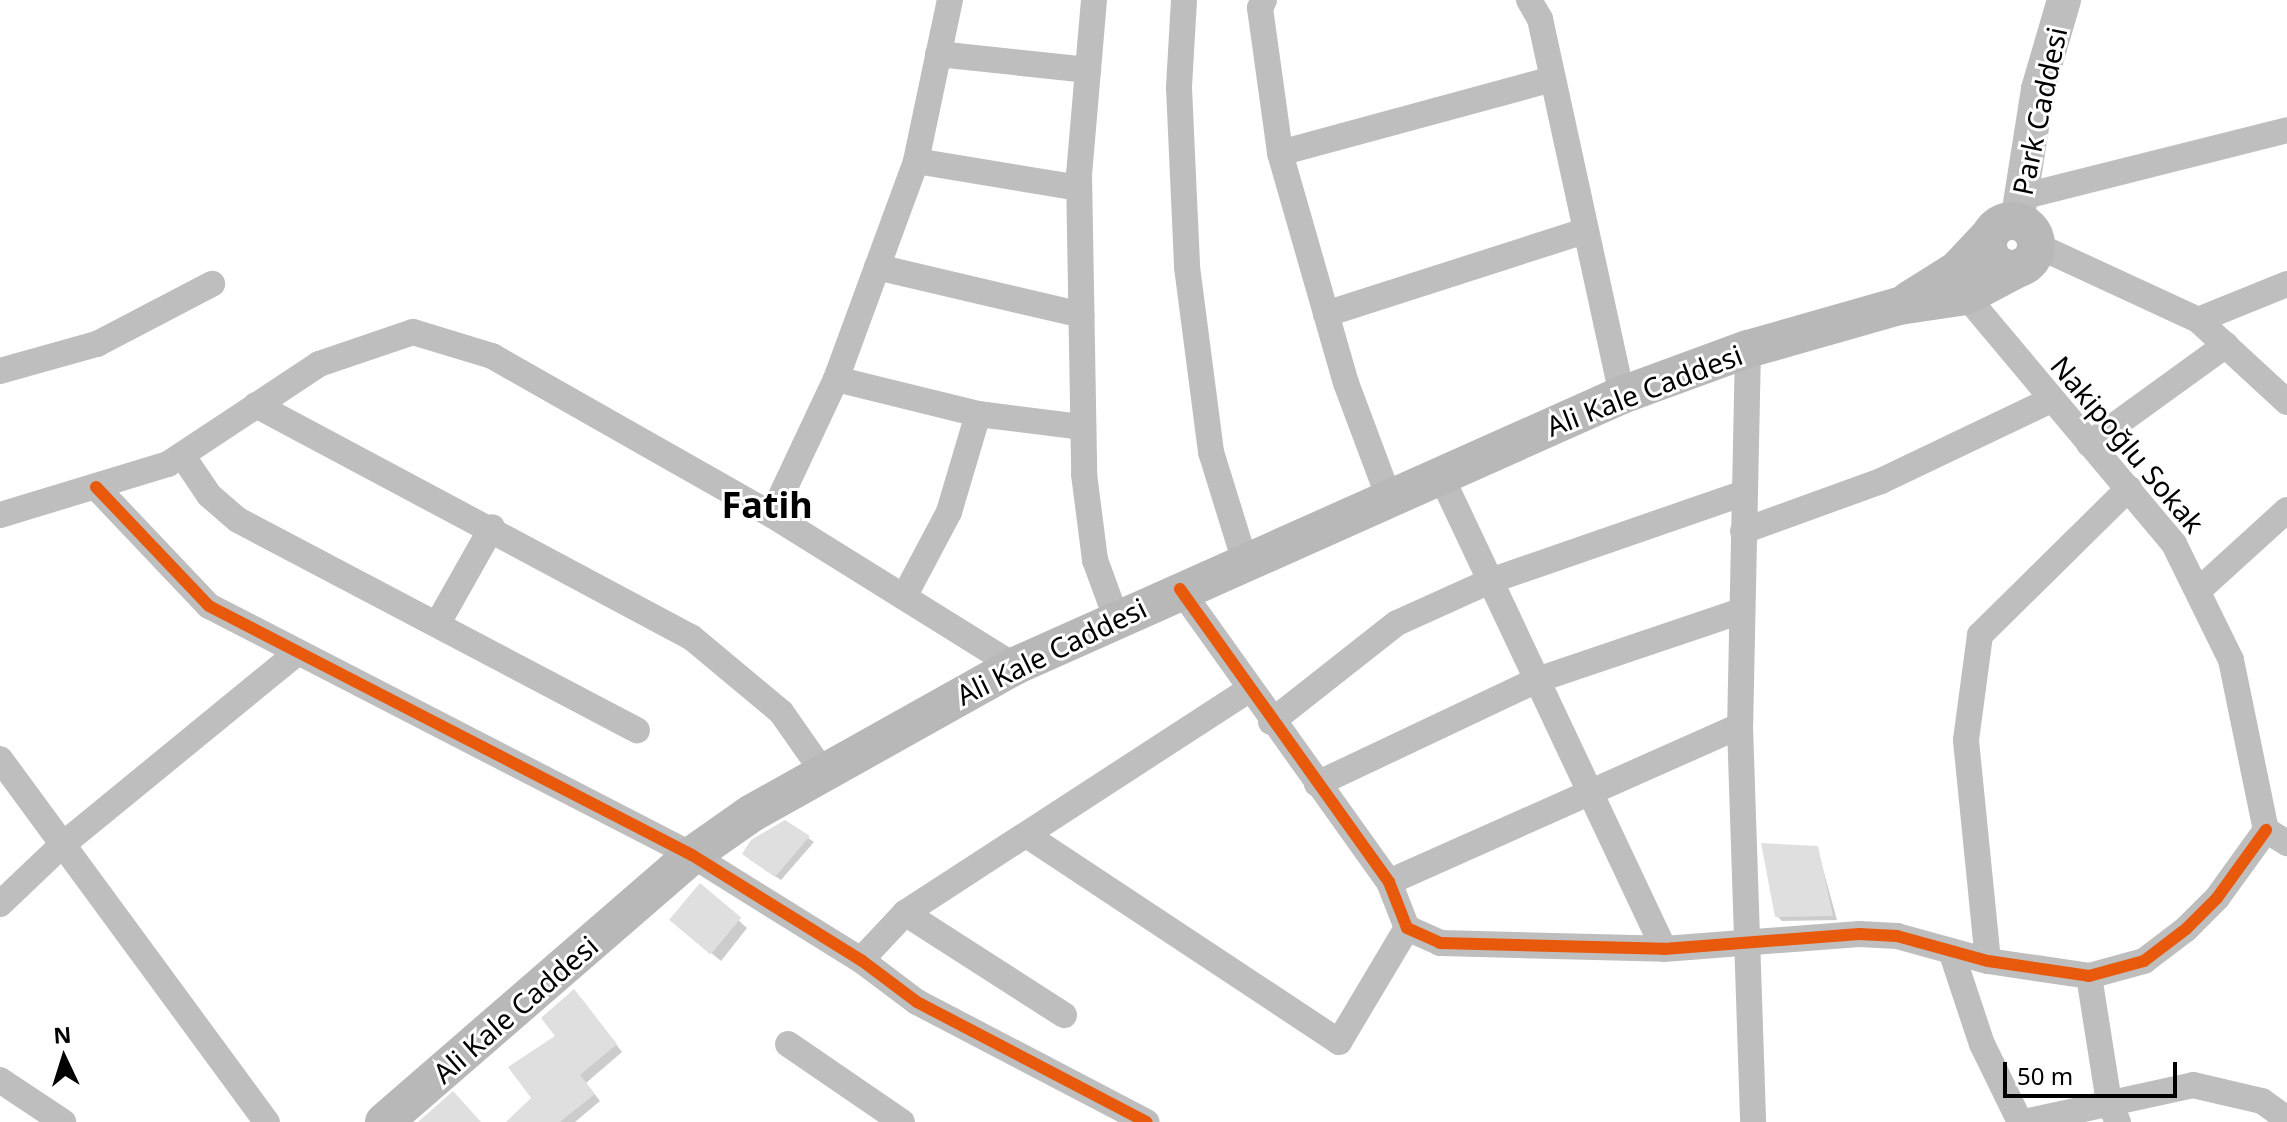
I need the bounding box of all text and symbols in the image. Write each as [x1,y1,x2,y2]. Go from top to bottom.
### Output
street label: Park Caddesi [2005,24,2073,198]
street label: Ali Kale Caddesi [1541,337,1747,443]
street label: Nakipoğlu Sokak [2044,349,2212,539]
district label: Fatih [721,483,813,527]
street label: Ali Kale Caddesi [951,590,1151,712]
street label: Ali Kale Caddesi [426,928,604,1090]
north arrow [24,1018,104,1098]
text: N [52,1018,72,1050]
scale bar [2007,1046,2181,1096]
text: 50 m [2017,1059,2073,1092]

